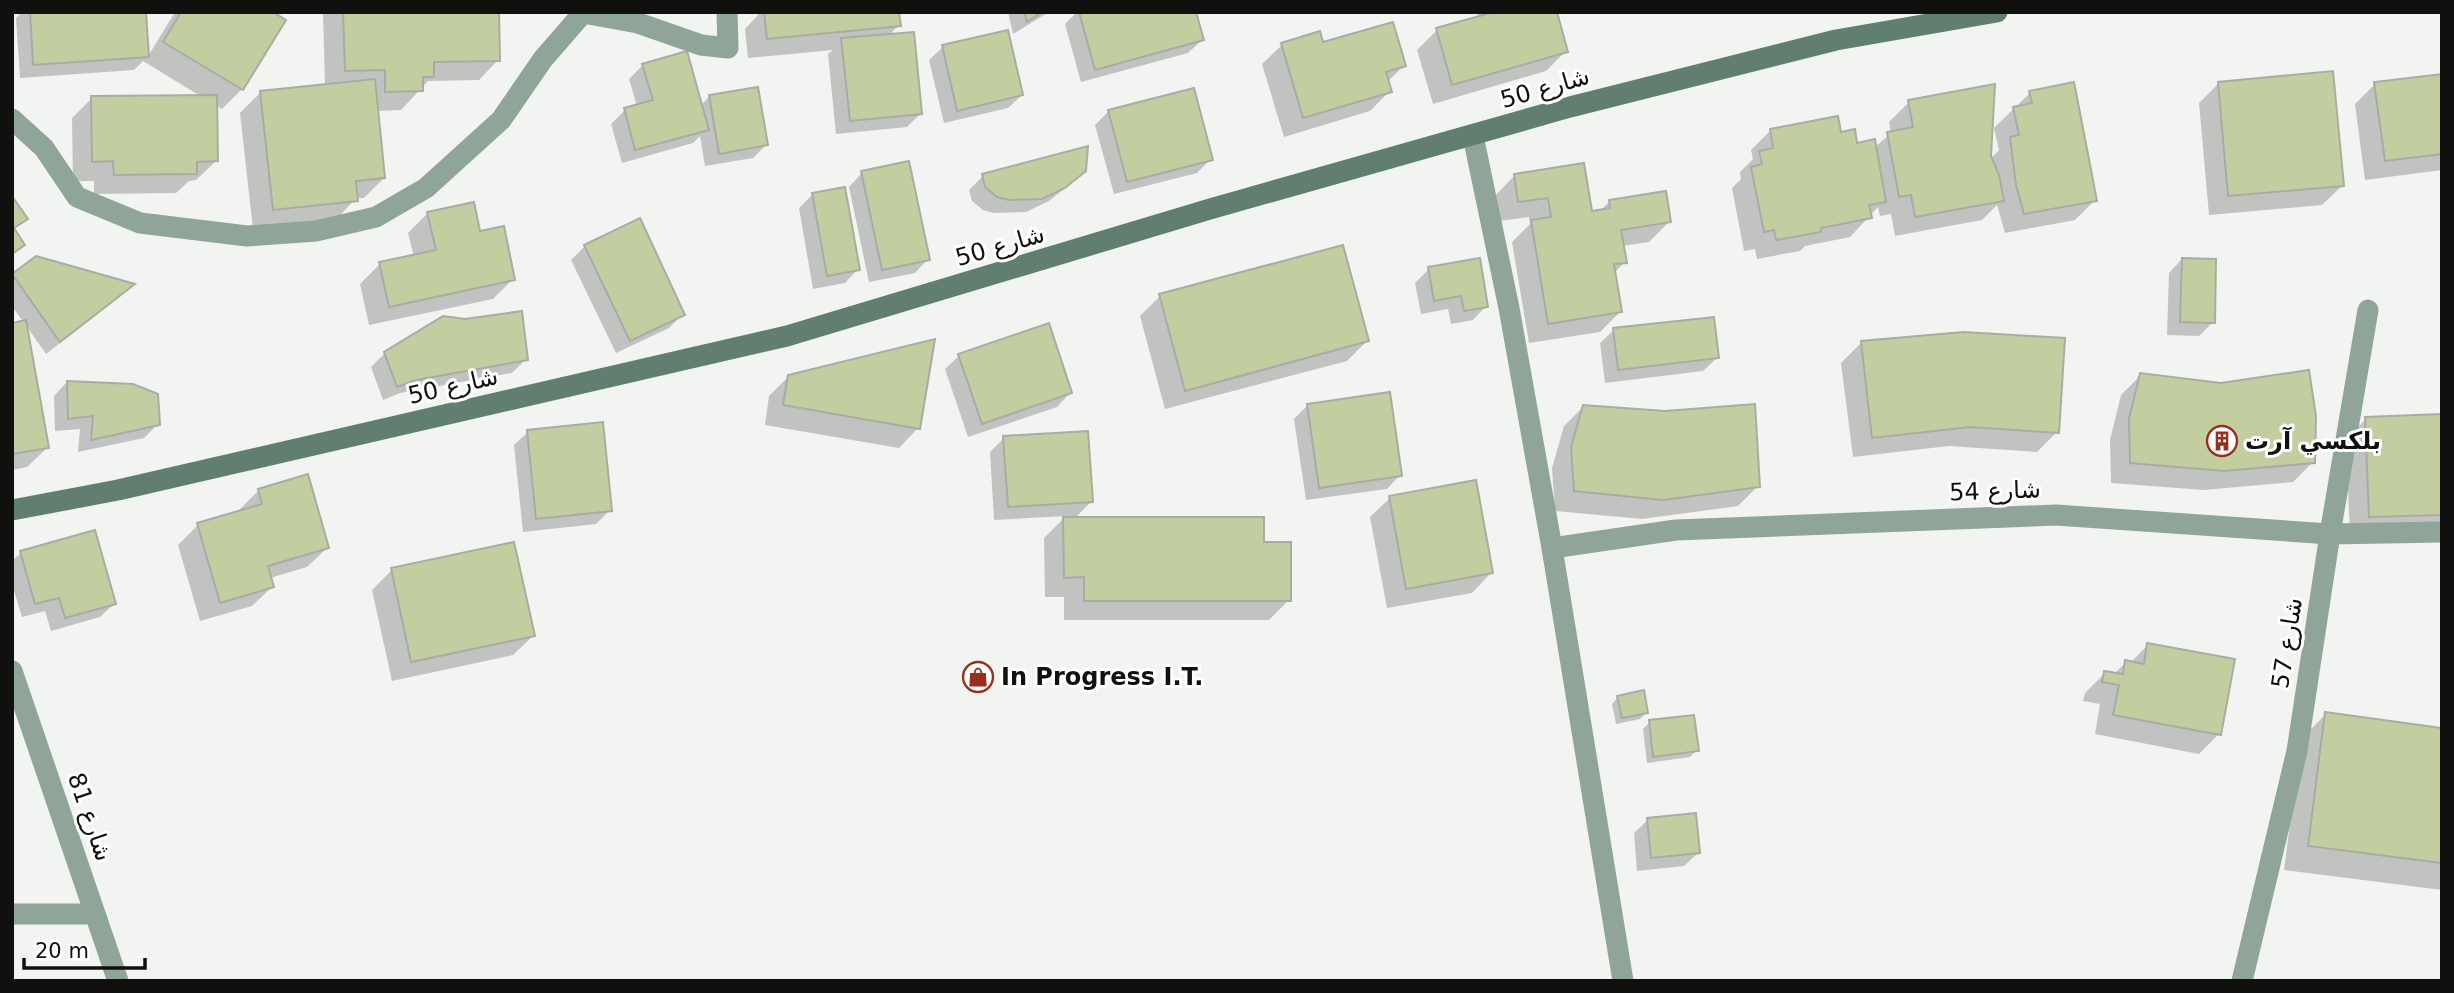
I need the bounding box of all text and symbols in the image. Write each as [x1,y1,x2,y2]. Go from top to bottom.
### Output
street label: شارع 50 [1497,62,1593,114]
street label: شارع 50 [952,220,1048,272]
street label: شارع 50 [405,362,501,410]
building icon: بلكسي آرت [2205,424,2239,458]
place label: بلكسي آرت [2245,426,2381,455]
street label: شارع 54 [1949,475,2041,507]
street label: شارع 57 [2266,596,2308,690]
shop icon: In Progress I.T. [961,660,995,694]
place label: In Progress I.T. [1001,663,1203,691]
street label: شارع 81 [62,769,118,865]
scale bar [24,926,145,970]
text: 20 m [35,939,89,963]

